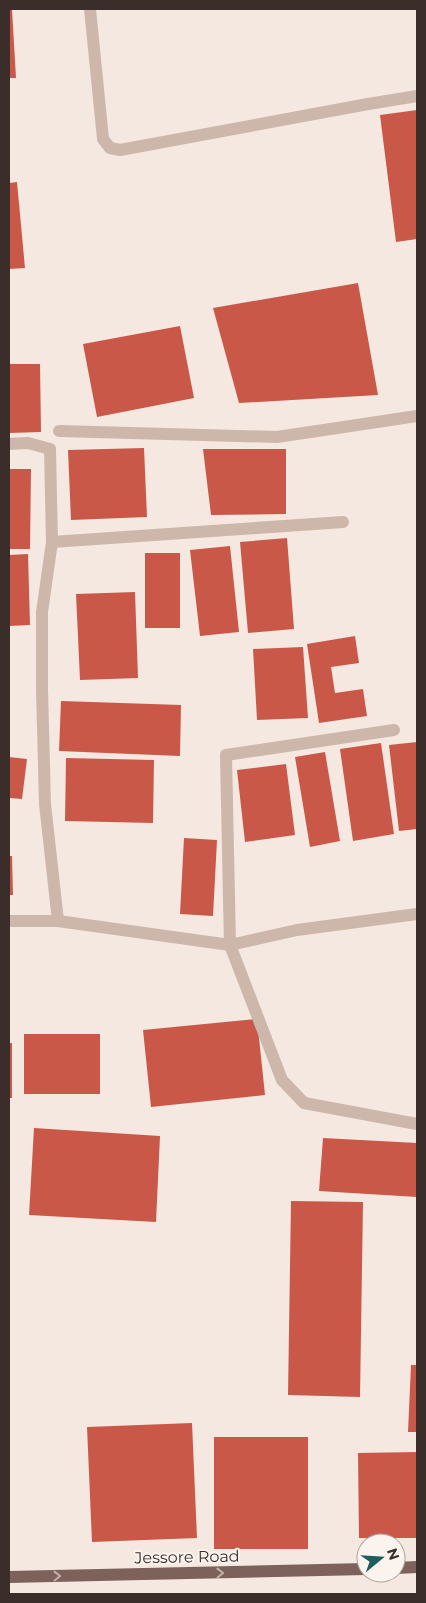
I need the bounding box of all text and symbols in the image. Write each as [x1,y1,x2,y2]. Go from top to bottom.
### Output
north arrow [356,1533,406,1583]
text: N [383,1546,404,1562]
street label: Jessore Road [133,1547,240,1567]
one-way arrow [216,1568,224,1578]
one-way arrow [54,1571,62,1581]

